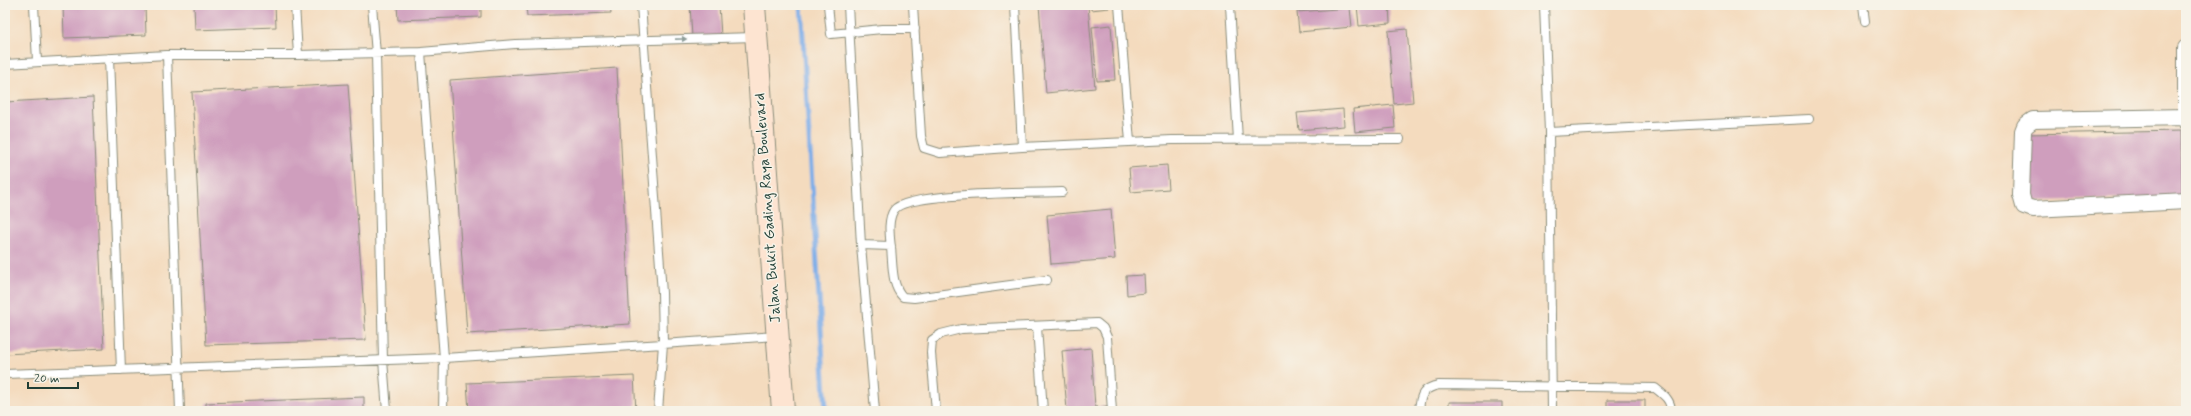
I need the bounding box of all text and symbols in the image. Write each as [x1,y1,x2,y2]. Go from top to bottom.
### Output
one-way arrow [675,35,687,42]
street label: Jalan Bukit Gading Raya Boulevard [750,92,786,324]
scale bar [28,364,78,390]
text: 20 m [34,371,60,387]

